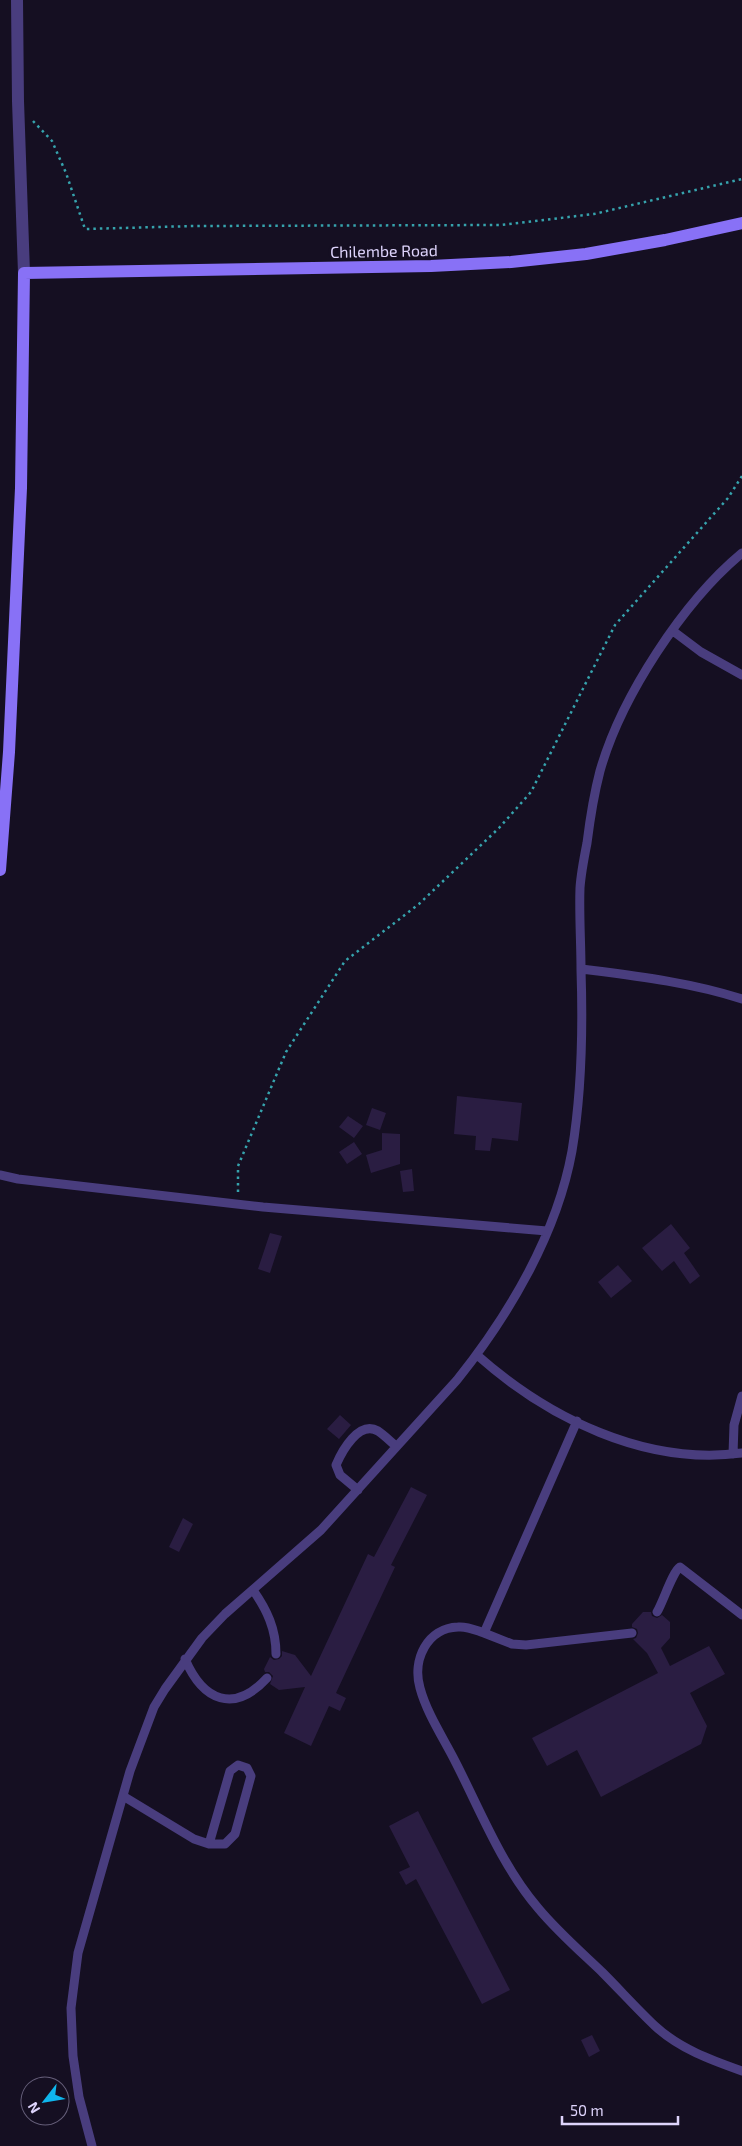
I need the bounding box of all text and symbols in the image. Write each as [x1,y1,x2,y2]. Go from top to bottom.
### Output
street label: Chilembe Road [330,240,438,261]
north arrow [20,2076,70,2126]
scale bar [562,2094,678,2126]
text: N [24,2099,43,2117]
text: 50 m [570,2101,604,2119]

